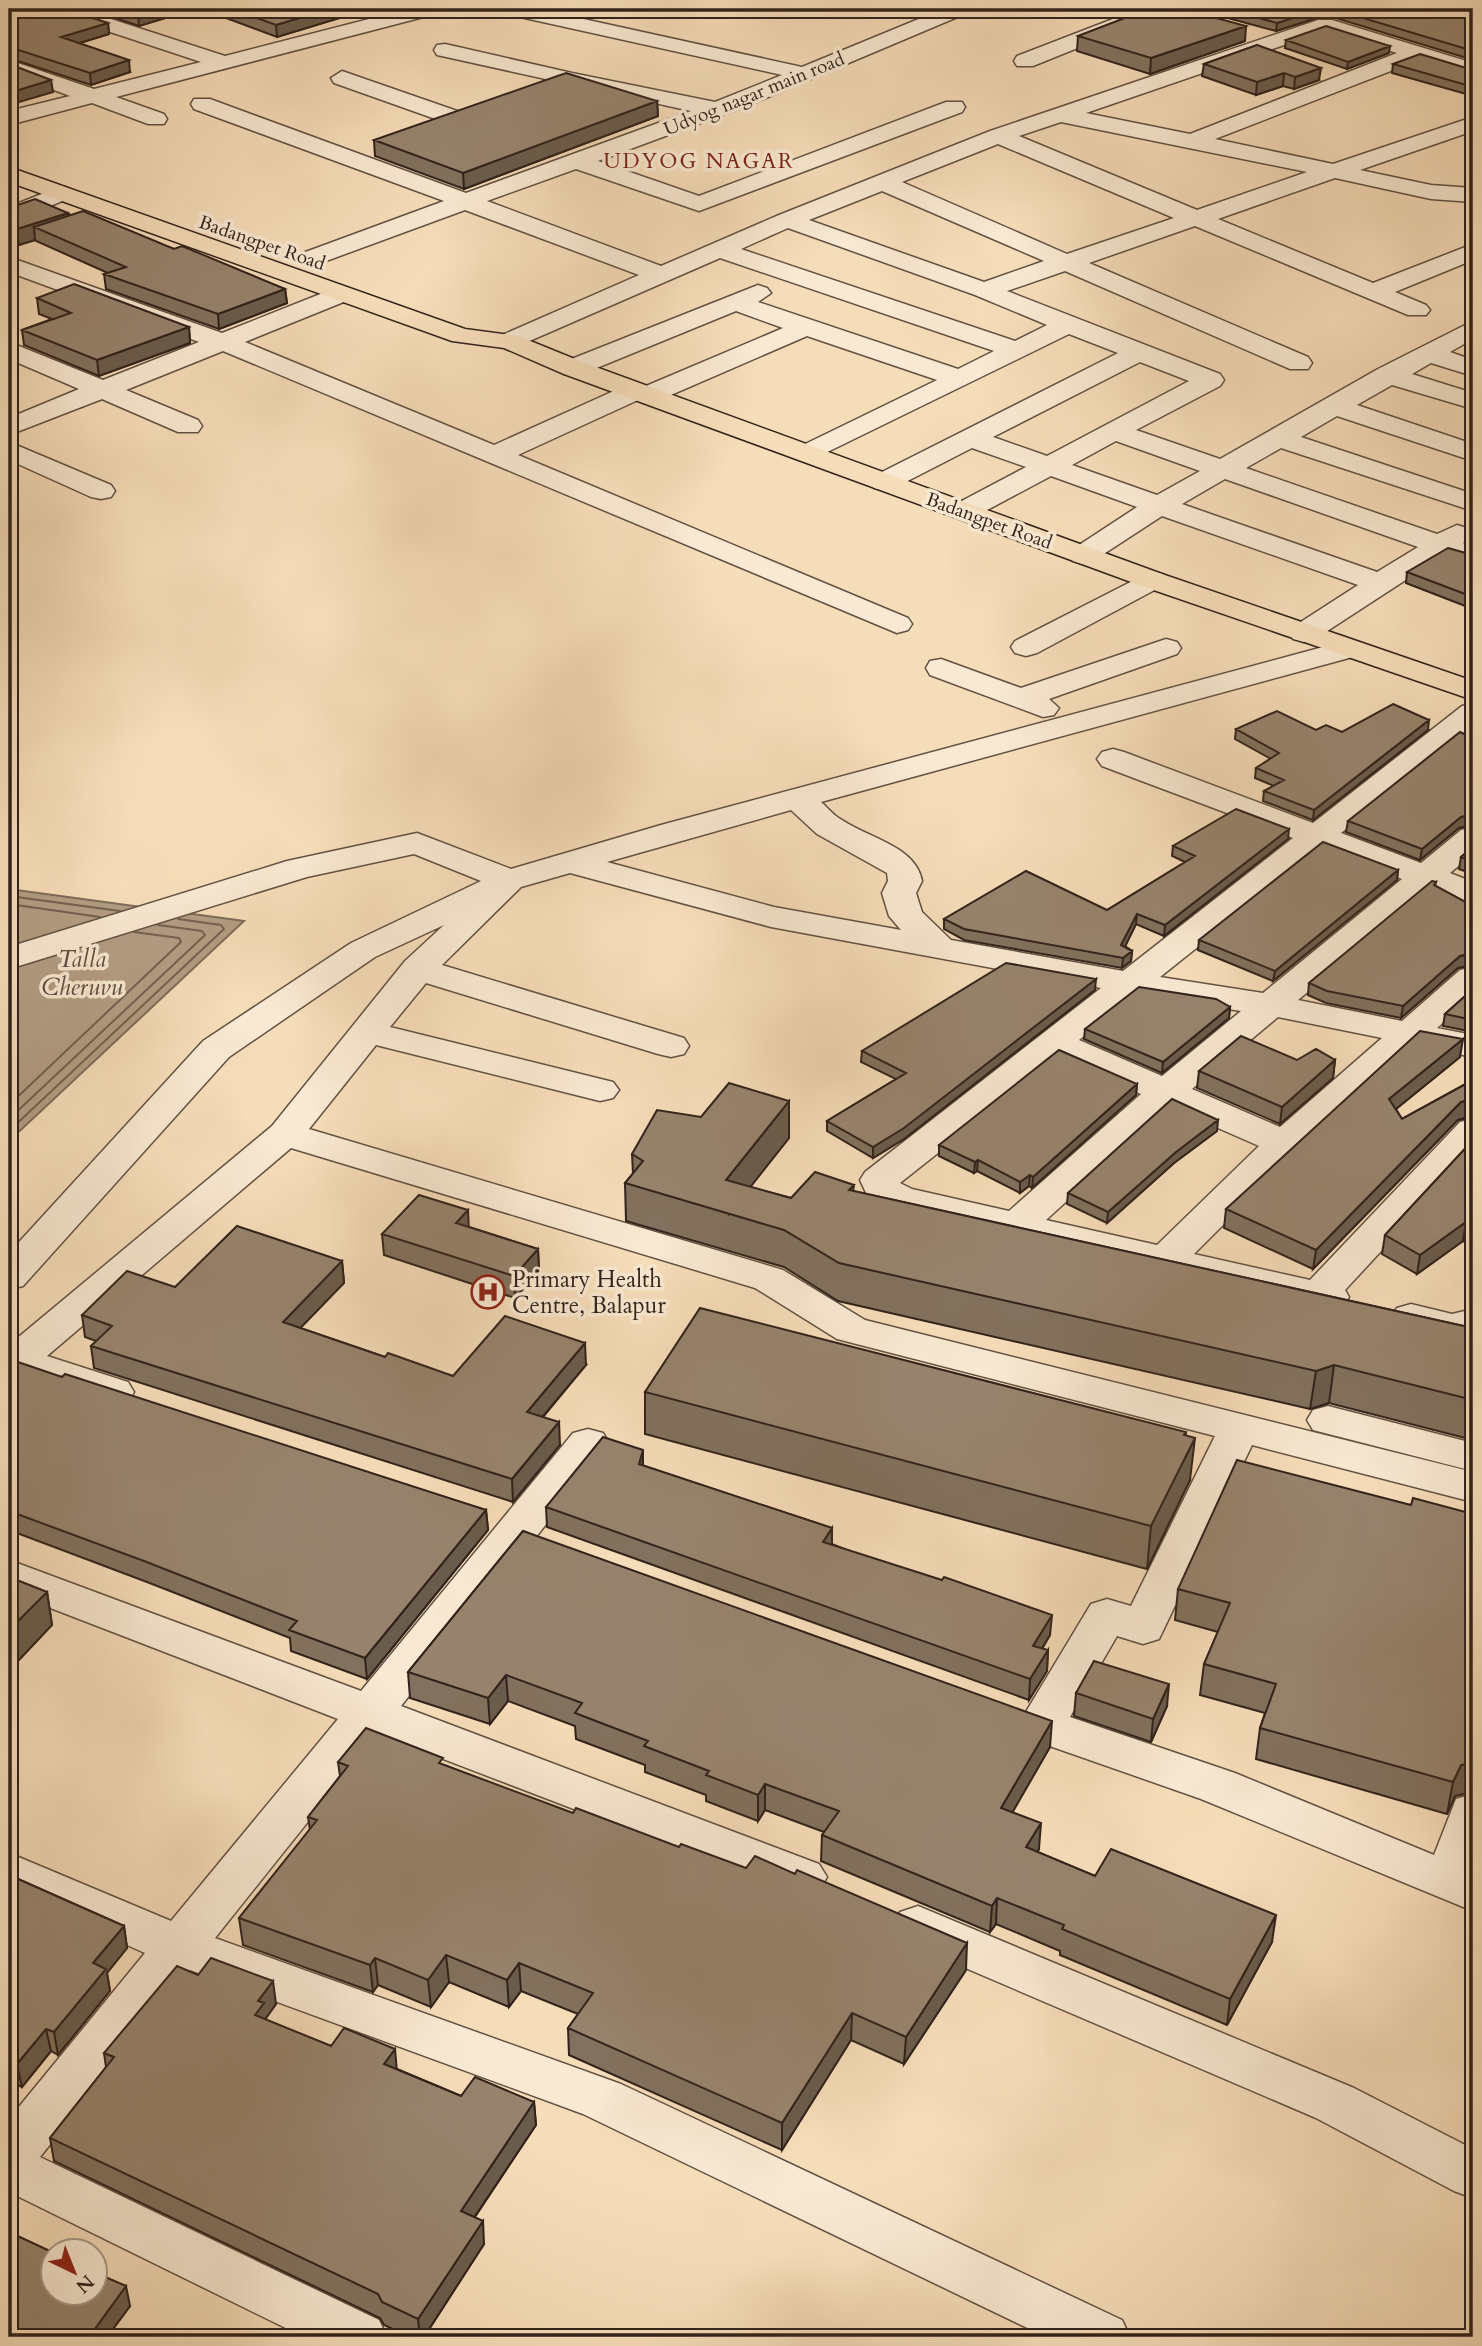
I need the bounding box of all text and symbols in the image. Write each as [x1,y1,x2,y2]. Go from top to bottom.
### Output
street label: Udyog nagar main road [660,46,848,142]
district label: UDYOG NAGAR [603,147,795,176]
street label: Badangpet Road [195,209,329,277]
street label: Badangpet Road [922,486,1056,556]
water label: Talla Cheruvu [41,943,123,1004]
place label: Primary Health Centre, Balapur [512,1264,666,1321]
hospital icon: Primary Health Centre, Balapur [469,1273,507,1311]
north arrow [38,2238,108,2308]
text: N [70,2269,100,2299]

